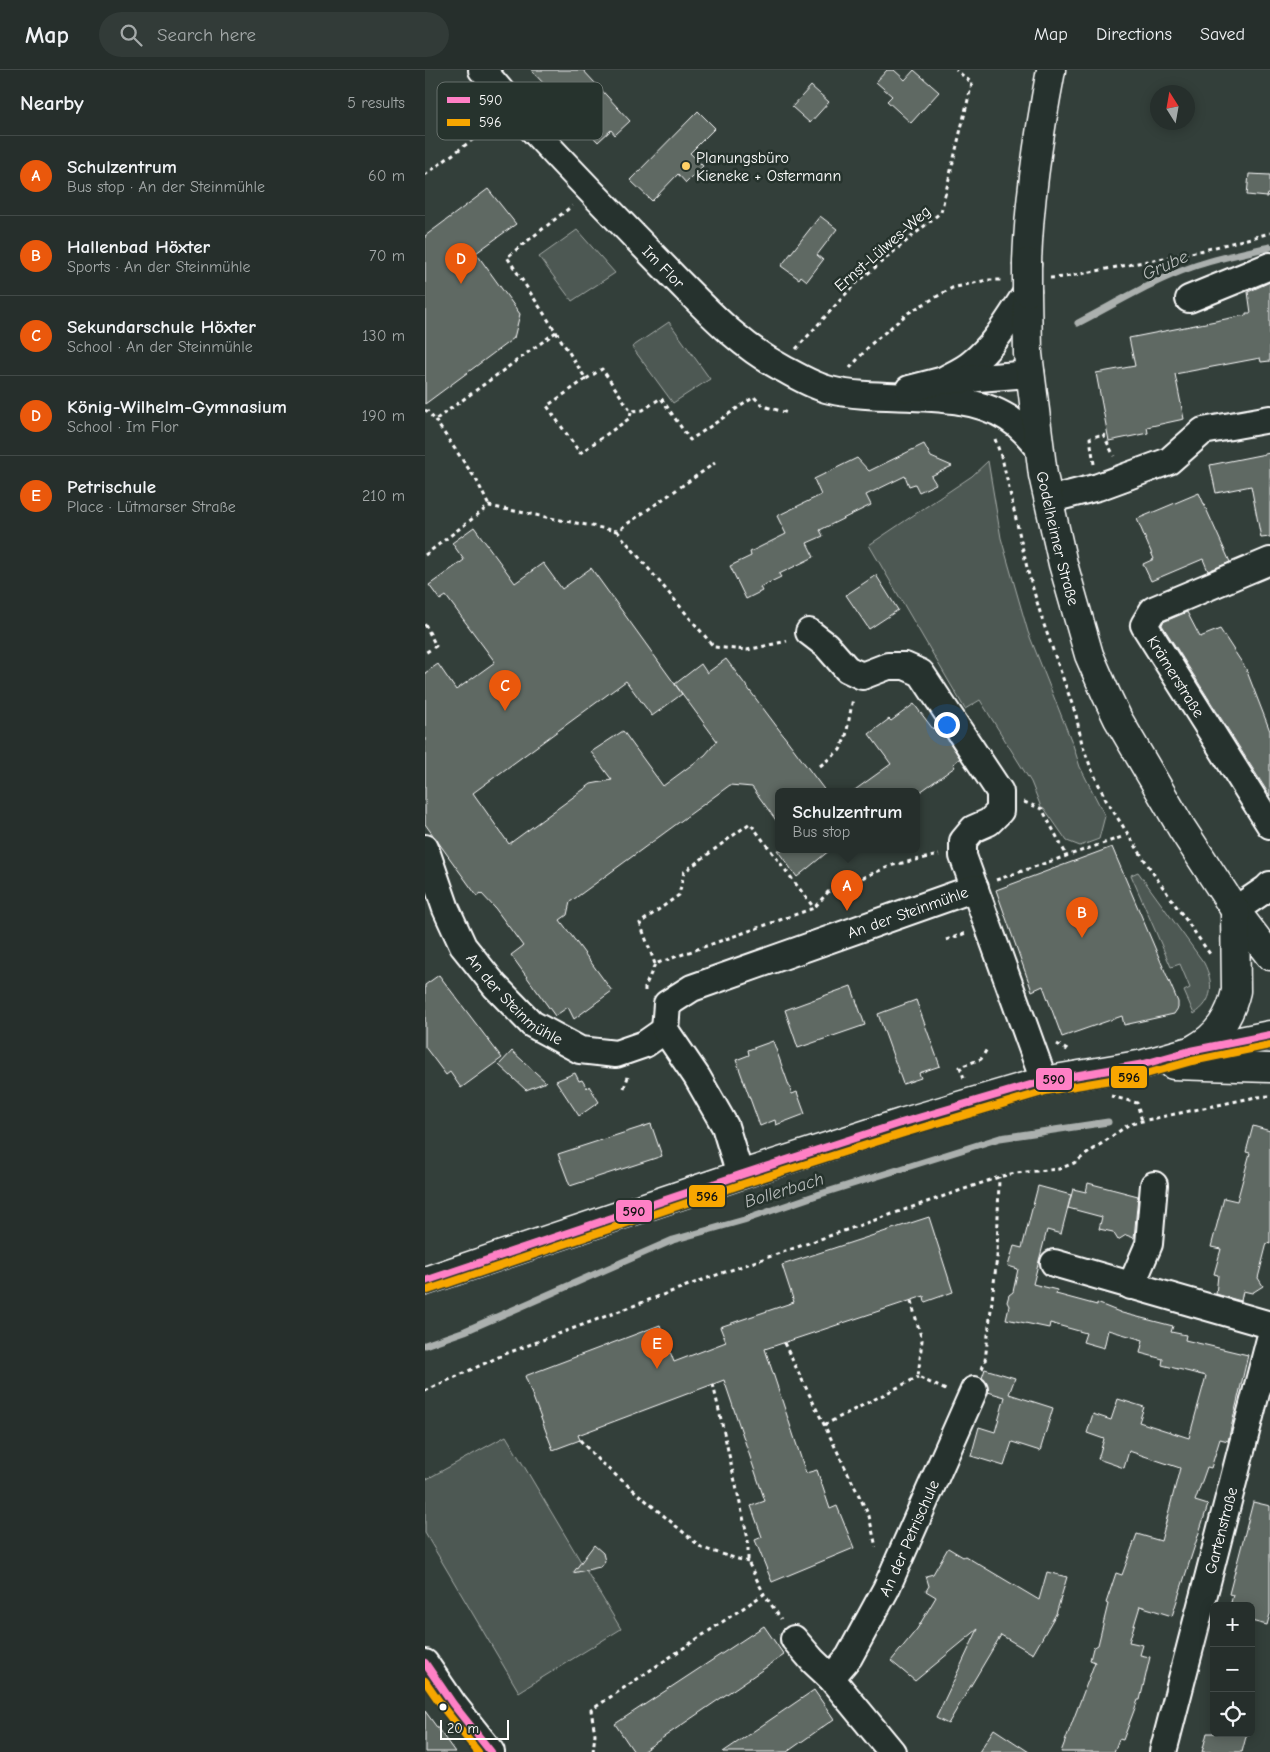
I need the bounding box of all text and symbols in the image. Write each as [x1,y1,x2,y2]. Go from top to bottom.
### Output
search box [99,12,449,57]
text: Map [25,21,69,49]
icon: search [117,21,145,49]
text: Search here [157,24,256,46]
text: Map [1034,24,1068,45]
text: Directions [1096,24,1172,45]
text: Saved [1200,24,1245,45]
legend [437,82,603,140]
north arrow [1150,85,1195,130]
text: Nearby [20,91,84,115]
text: 590 [479,92,503,109]
text: 5 results [347,94,405,112]
text: 596 [479,114,502,131]
place label: Planungsbüro Kieneke + Ostermann [696,149,841,185]
text: Schulzentrum [67,156,177,178]
marker: Planungsbüro Kieneke + Ostermann [680,160,692,172]
text: A [32,167,40,185]
text: 60 m [368,167,405,185]
text: Bus stop · An der Steinmühle [67,178,265,196]
street label: Ernst-Lülwes-Weg [831,202,934,295]
text: Hallenbad Höxter [67,236,210,258]
street label: Im Flor [638,242,688,293]
pin: D [445,243,477,284]
water label: Grube [1139,246,1191,285]
text: B [31,247,41,265]
text: 70 m [369,247,405,265]
text: Sports · An der Steinmühle [67,258,251,276]
text: Sekundarschule Höxter [67,316,256,338]
text: C [31,327,41,345]
text: 130 m [362,327,405,345]
text: School · An der Steinmühle [67,338,253,356]
text: König-Wilhelm-Gymnasium [67,396,287,418]
text: D [31,407,41,425]
text: 190 m [362,407,405,425]
text: School · Im Flor [67,418,178,436]
street label: Godelheimer Straße [1032,470,1082,608]
text: Petrischule [67,476,156,498]
text: E [31,487,41,505]
text: 210 m [362,487,405,505]
text: Place · Lütmarser Straße [67,498,236,516]
street label: Krämerstraße [1143,633,1208,721]
pin: C [489,670,521,711]
your location [934,712,960,738]
popup [775,788,920,853]
text: Schulzentrum [793,801,902,823]
text: Bus stop [793,823,850,841]
pin: A [831,870,863,911]
street label: An der Steinmühle [844,882,970,942]
pin: B [1066,897,1098,938]
street label: An der Steinmühle [462,950,566,1049]
line badge: 596 [1110,1065,1148,1089]
line badge: 590 [1035,1067,1073,1091]
text: 596 [1118,1069,1140,1086]
text: 590 [1043,1071,1065,1088]
water label: Bollerbach [742,1168,826,1213]
line badge: 596 [688,1184,726,1208]
text: 596 [696,1188,718,1205]
line badge: 590 [615,1199,653,1223]
text: 590 [623,1203,645,1220]
pin: E [641,1328,673,1369]
street label: An der Petrischule [876,1477,943,1600]
street label: Gartenstraße [1202,1485,1241,1576]
map controls [1210,1602,1255,1737]
button: + [1210,1602,1255,1647]
button: − [1210,1647,1255,1692]
button: locate [1210,1692,1255,1737]
unlabelled marker [438,1702,448,1712]
scale bar [440,1717,509,1740]
text: 20 m [447,1720,479,1737]

